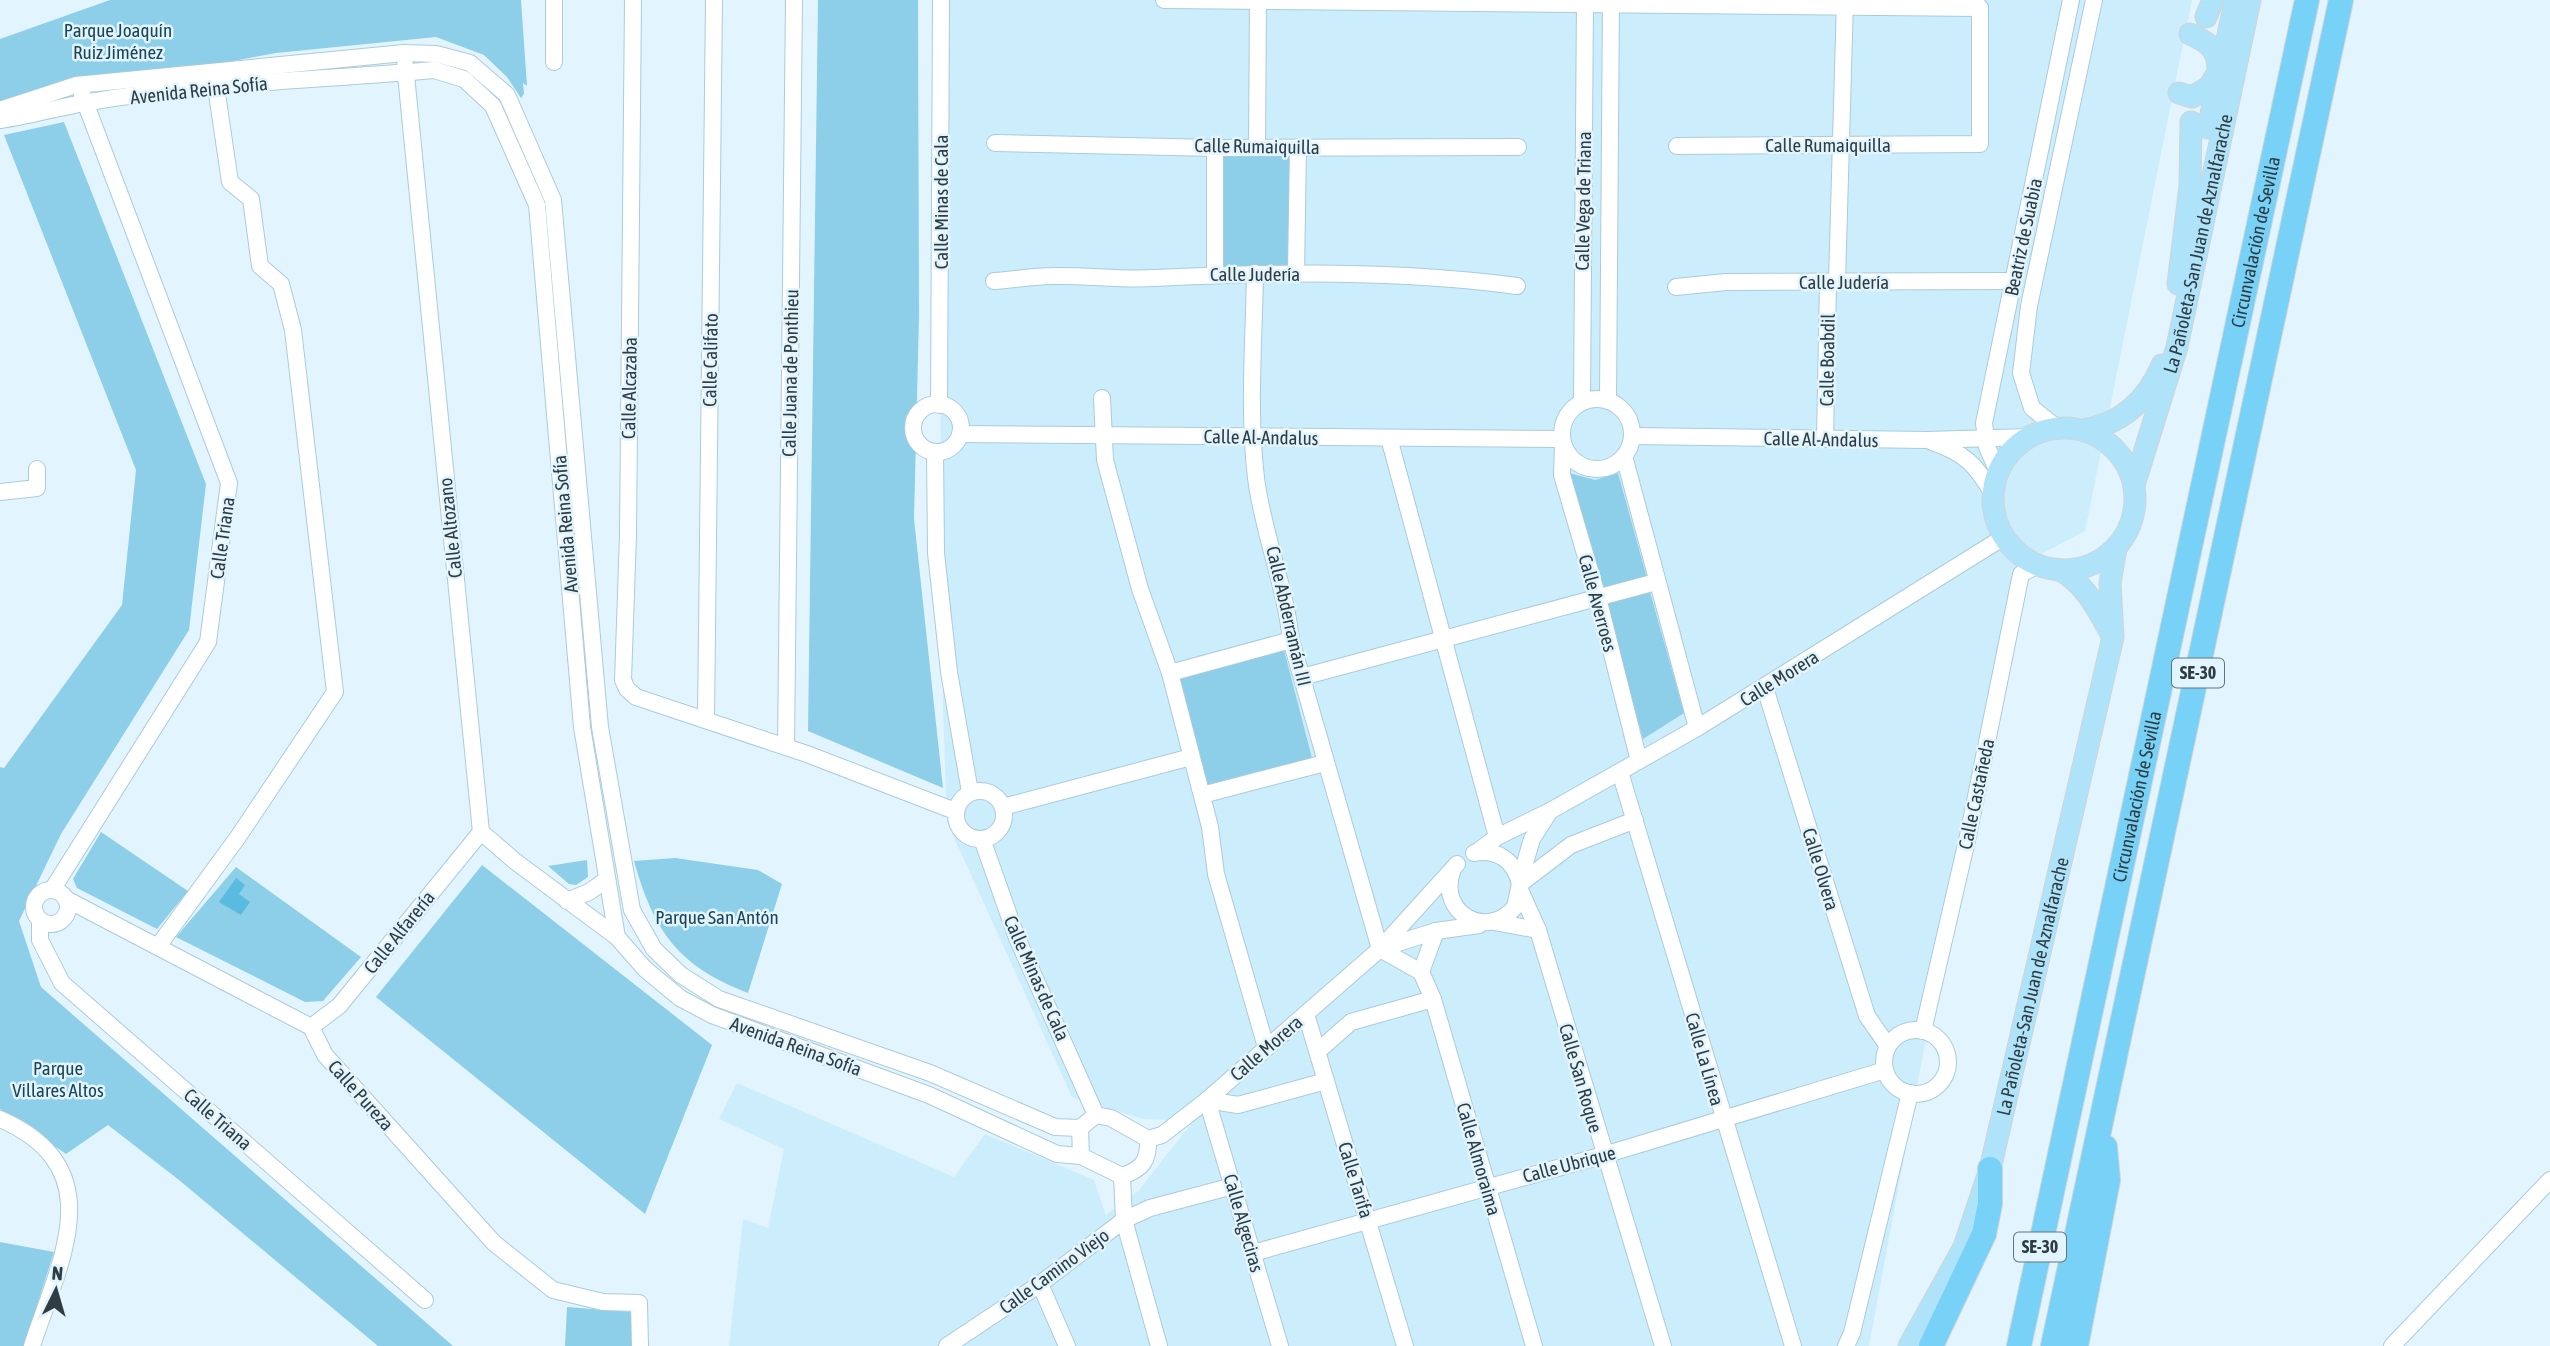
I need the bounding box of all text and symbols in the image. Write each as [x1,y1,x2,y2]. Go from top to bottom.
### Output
park label: Parque Joaquín Ruiz Jiménez [64,19,172,63]
street label: Avenida Reina Sofía [129,72,269,108]
street label: La Pañoleta-San Juan de Aznalfarache [2159,112,2237,376]
street label: Calle Vega de Triana [1571,131,1595,271]
street label: Calle Rumaiquilla [1194,134,1320,158]
street label: Calle Rumaiquilla [1765,134,1891,156]
street label: Calle Minas de Cala [930,135,952,269]
street label: Circunvalación de Sevilla [2226,154,2284,330]
street label: Beatriz de Suabia [2000,176,2046,298]
street label: Calle Judería [1210,263,1300,285]
street label: Calle Judería [1799,271,1889,293]
street label: Calle Juana de Ponthieu [778,289,802,457]
street label: Calle Califato [698,313,722,407]
street label: Calle Boabdil [1815,313,1839,407]
street label: Calle Alcazaba [617,337,641,439]
street label: Calle Al-Andalus [1203,425,1319,449]
street label: Calle Al-Andalus [1763,427,1879,451]
street label: Avenida Reina Sofía [548,454,582,594]
street label: Calle Altozano [434,477,466,579]
street label: Calle Triana [205,496,239,580]
street label: Calle Abderramán III [1262,544,1316,688]
street label: Calle Averroes [1574,552,1622,654]
street label: Calle Morera [1736,645,1822,711]
road number: SE-30 [2172,658,2224,688]
street label: Circunvalación de Sevilla [2108,709,2166,884]
street label: Calle Castañeda [1954,737,1998,851]
street label: Calle Olvera [1798,825,1844,913]
street label: La Pañoleta-San Juan de Aznalfarache [1992,855,2073,1118]
street label: Calle Alfarería [359,886,439,978]
park label: Parque San Antón [655,906,779,928]
street label: Calle Minas de Cala [1000,912,1074,1044]
street label: Calle La Línea [1681,1010,1729,1108]
street label: Calle Morera [1225,1011,1307,1085]
street label: Avenida Reina Sofía [727,1012,865,1080]
street label: Calle San Roque [1555,1021,1607,1135]
street label: Calle Pureza [324,1055,398,1135]
park label: Parque Villares Altos [12,1057,104,1101]
street label: Calle Triana [180,1084,256,1154]
street label: Calle Almoraima [1452,1100,1506,1218]
street label: Calle Tarifa [1334,1139,1378,1221]
street label: Calle Ubrique [1520,1141,1618,1187]
street label: Calle Algeciras [1219,1171,1269,1275]
street label: Calle Camino Viejo [995,1224,1113,1318]
road number: SE-30 [2014,1232,2066,1262]
north arrow [21,1255,91,1325]
text: N [51,1262,64,1285]

